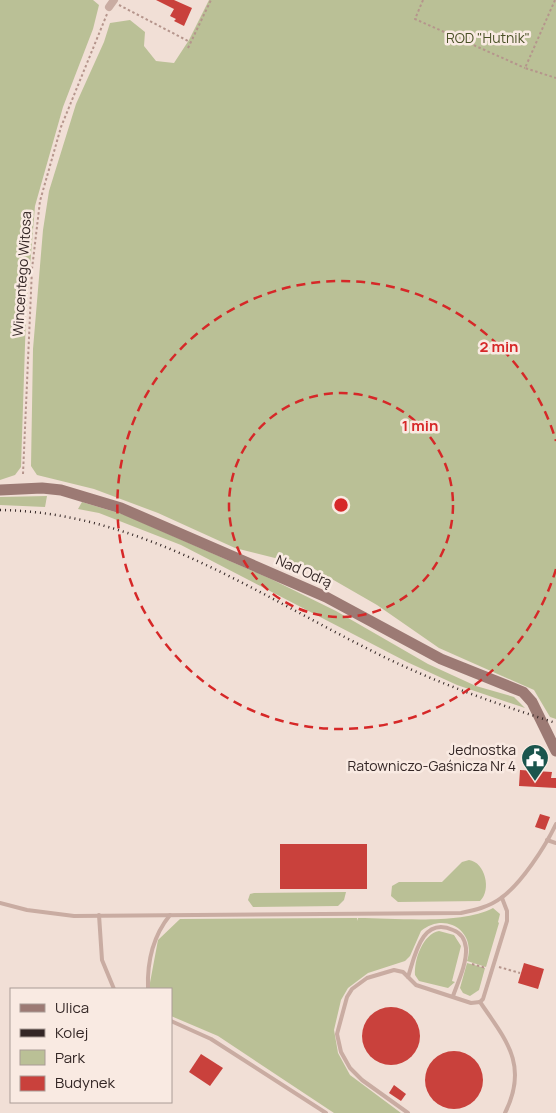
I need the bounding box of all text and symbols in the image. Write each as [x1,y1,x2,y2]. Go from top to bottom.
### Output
park label: ROD "Hutnik" [446,28,530,47]
street label: Wincentego Witosa [8,211,35,337]
text: 2 min [479,336,519,357]
text: 1 min [402,415,438,436]
centre of rings [332,496,350,514]
street label: Nad Odrą [273,550,335,591]
place label: Jednostka Ratowniczo-Gaśnicza Nr 4 [347,740,516,775]
public building icon: Jednostka Ratowniczo-Gaśnicza Nr 4 [520,743,550,782]
legend [10,988,172,1103]
text: Ulica [55,997,89,1018]
text: Kolej [55,1022,88,1043]
text: Park [55,1047,85,1068]
text: Budynek [55,1072,116,1093]

